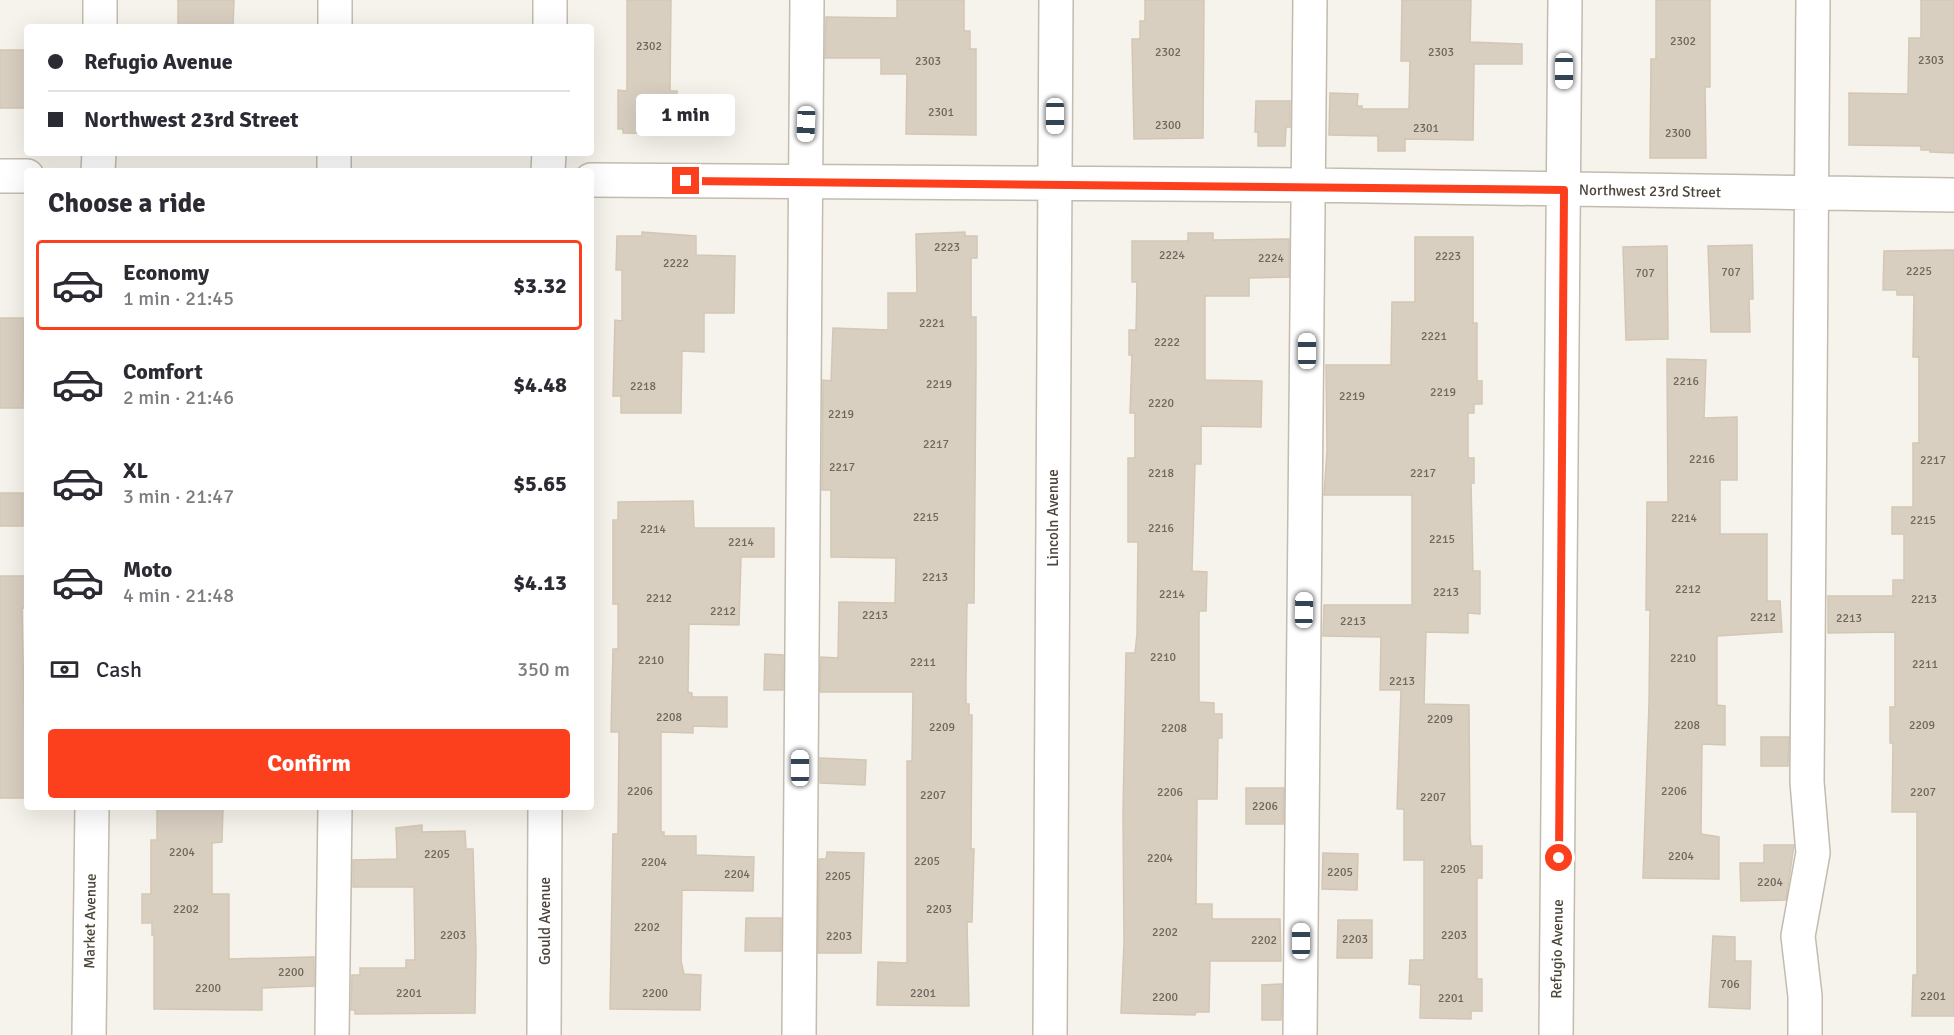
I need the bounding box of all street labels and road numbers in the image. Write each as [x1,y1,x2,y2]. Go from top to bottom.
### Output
street label: Northwest 23rd Street [1579,181,1721,201]
street label: Lincoln Avenue [1044,469,1062,567]
street label: Market Avenue [80,873,100,969]
street label: Gould Avenue [536,877,554,965]
street label: Refugio Avenue [1547,899,1567,999]

